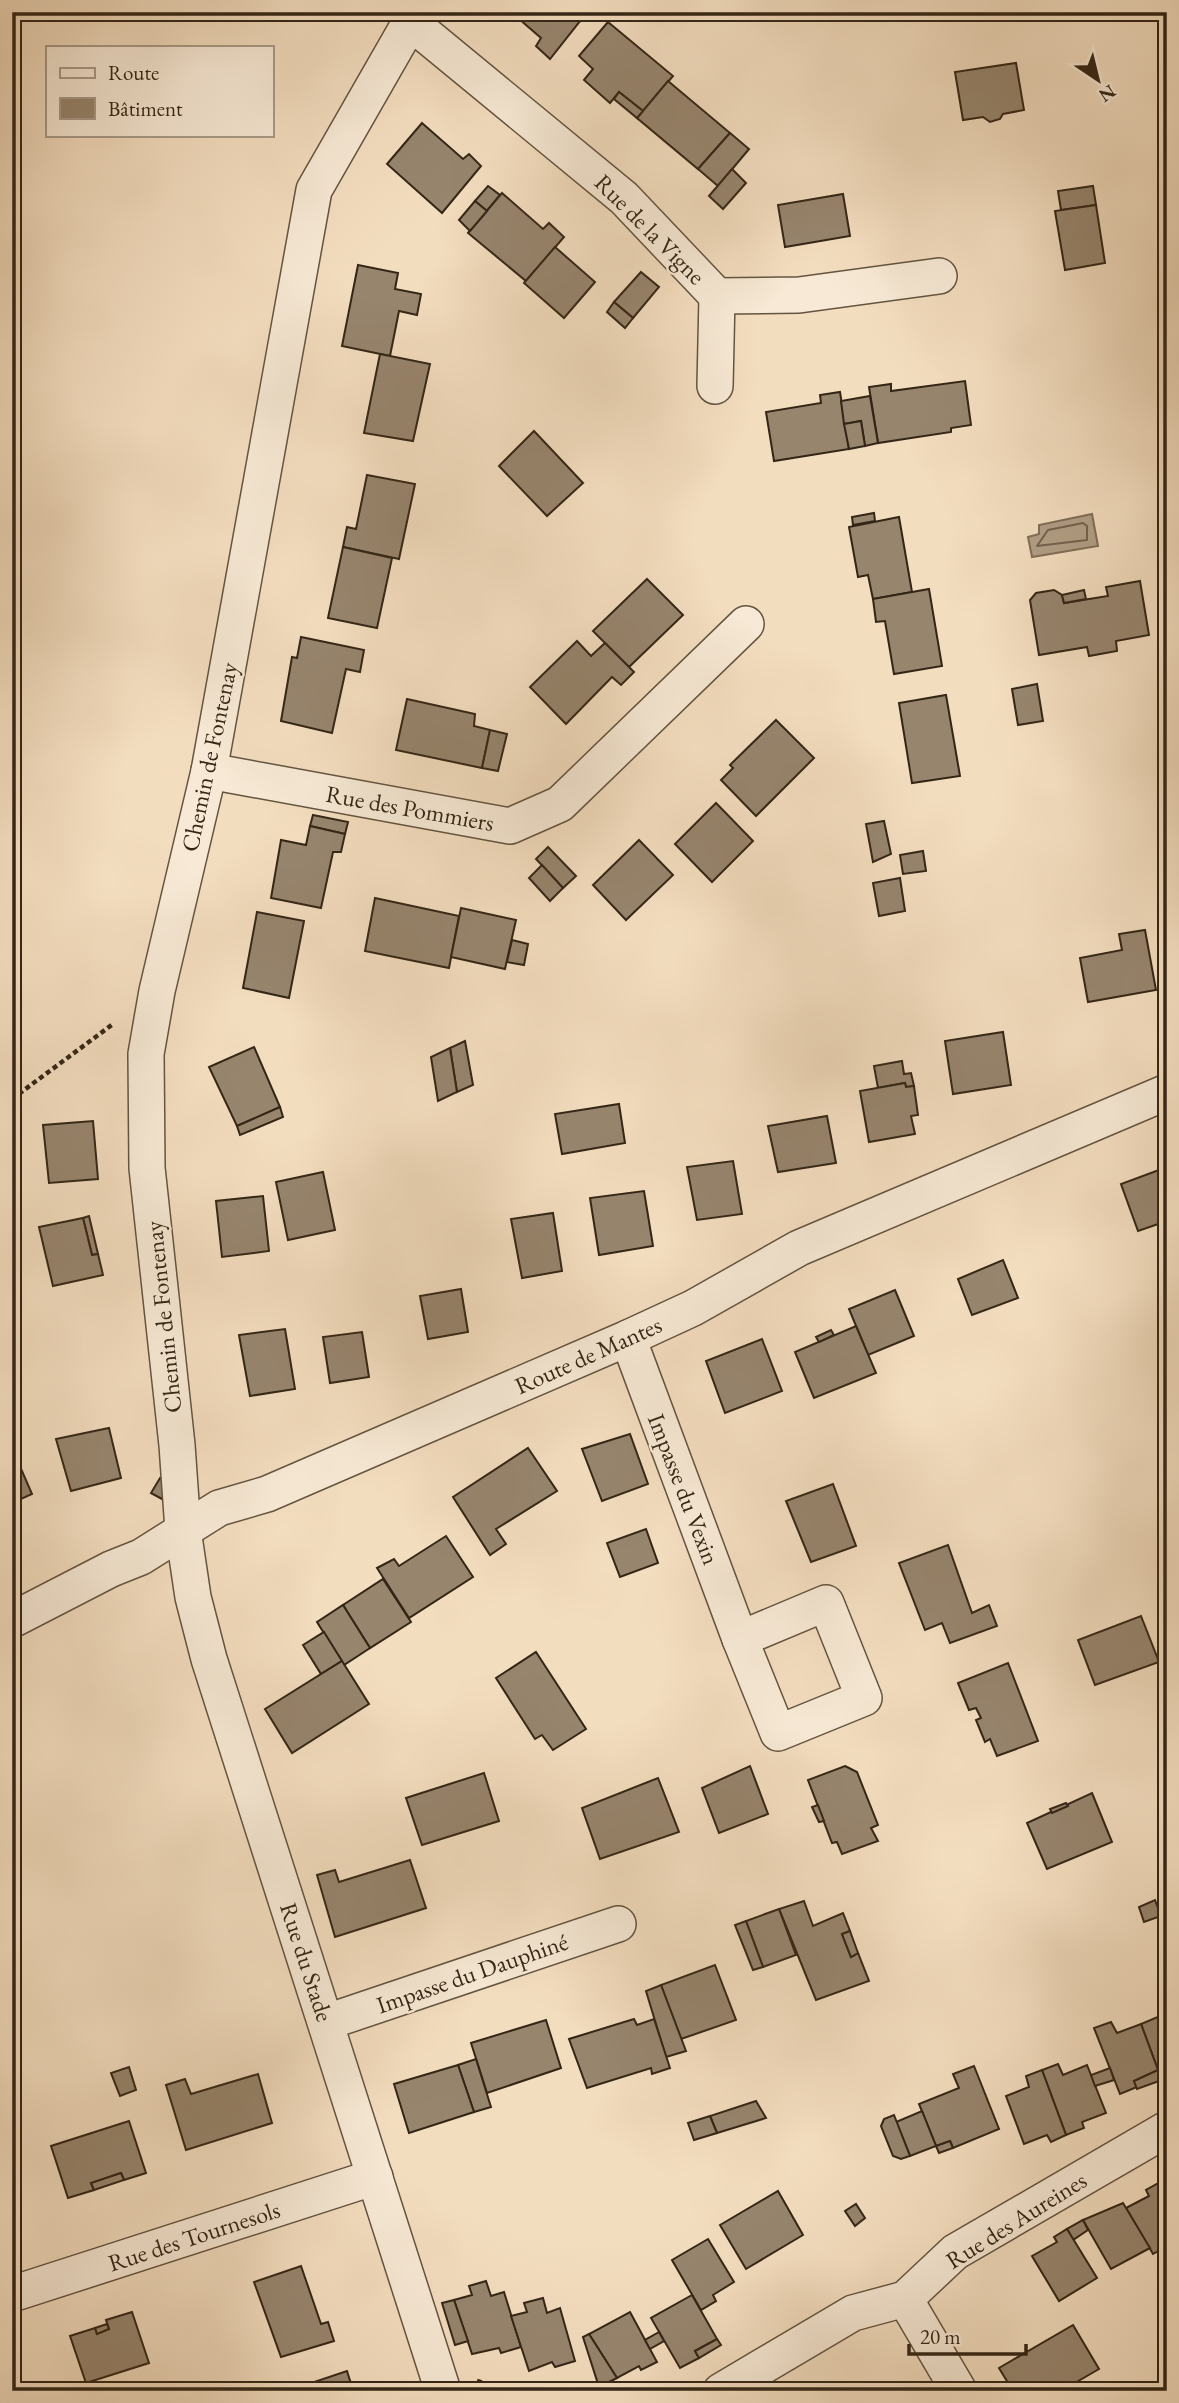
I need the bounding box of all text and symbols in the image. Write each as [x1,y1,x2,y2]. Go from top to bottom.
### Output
legend [46,46,273,136]
north arrow [1064,46,1134,116]
text: Route [108,59,159,86]
text: N [1093,79,1121,109]
text: Bâtiment [108,95,183,122]
street label: Rue de la Vigne [588,167,712,291]
street label: Chemin de Fontenay [174,659,244,854]
street label: Rue des Pommiers [323,778,497,838]
street label: Chemin de Fontenay [137,1219,188,1414]
street label: Route de Mantes [510,1309,666,1401]
street label: Impasse du Vexin [641,1409,727,1569]
street label: Rue du Stade [273,1899,341,2025]
street label: Impasse du Dauphiné [372,1926,572,2020]
street label: Rue des Aureines [940,2164,1092,2276]
street label: Rue des Tournesols [104,2194,284,2278]
scale bar [909,2312,1027,2356]
text: 20 m [920,2323,961,2350]

